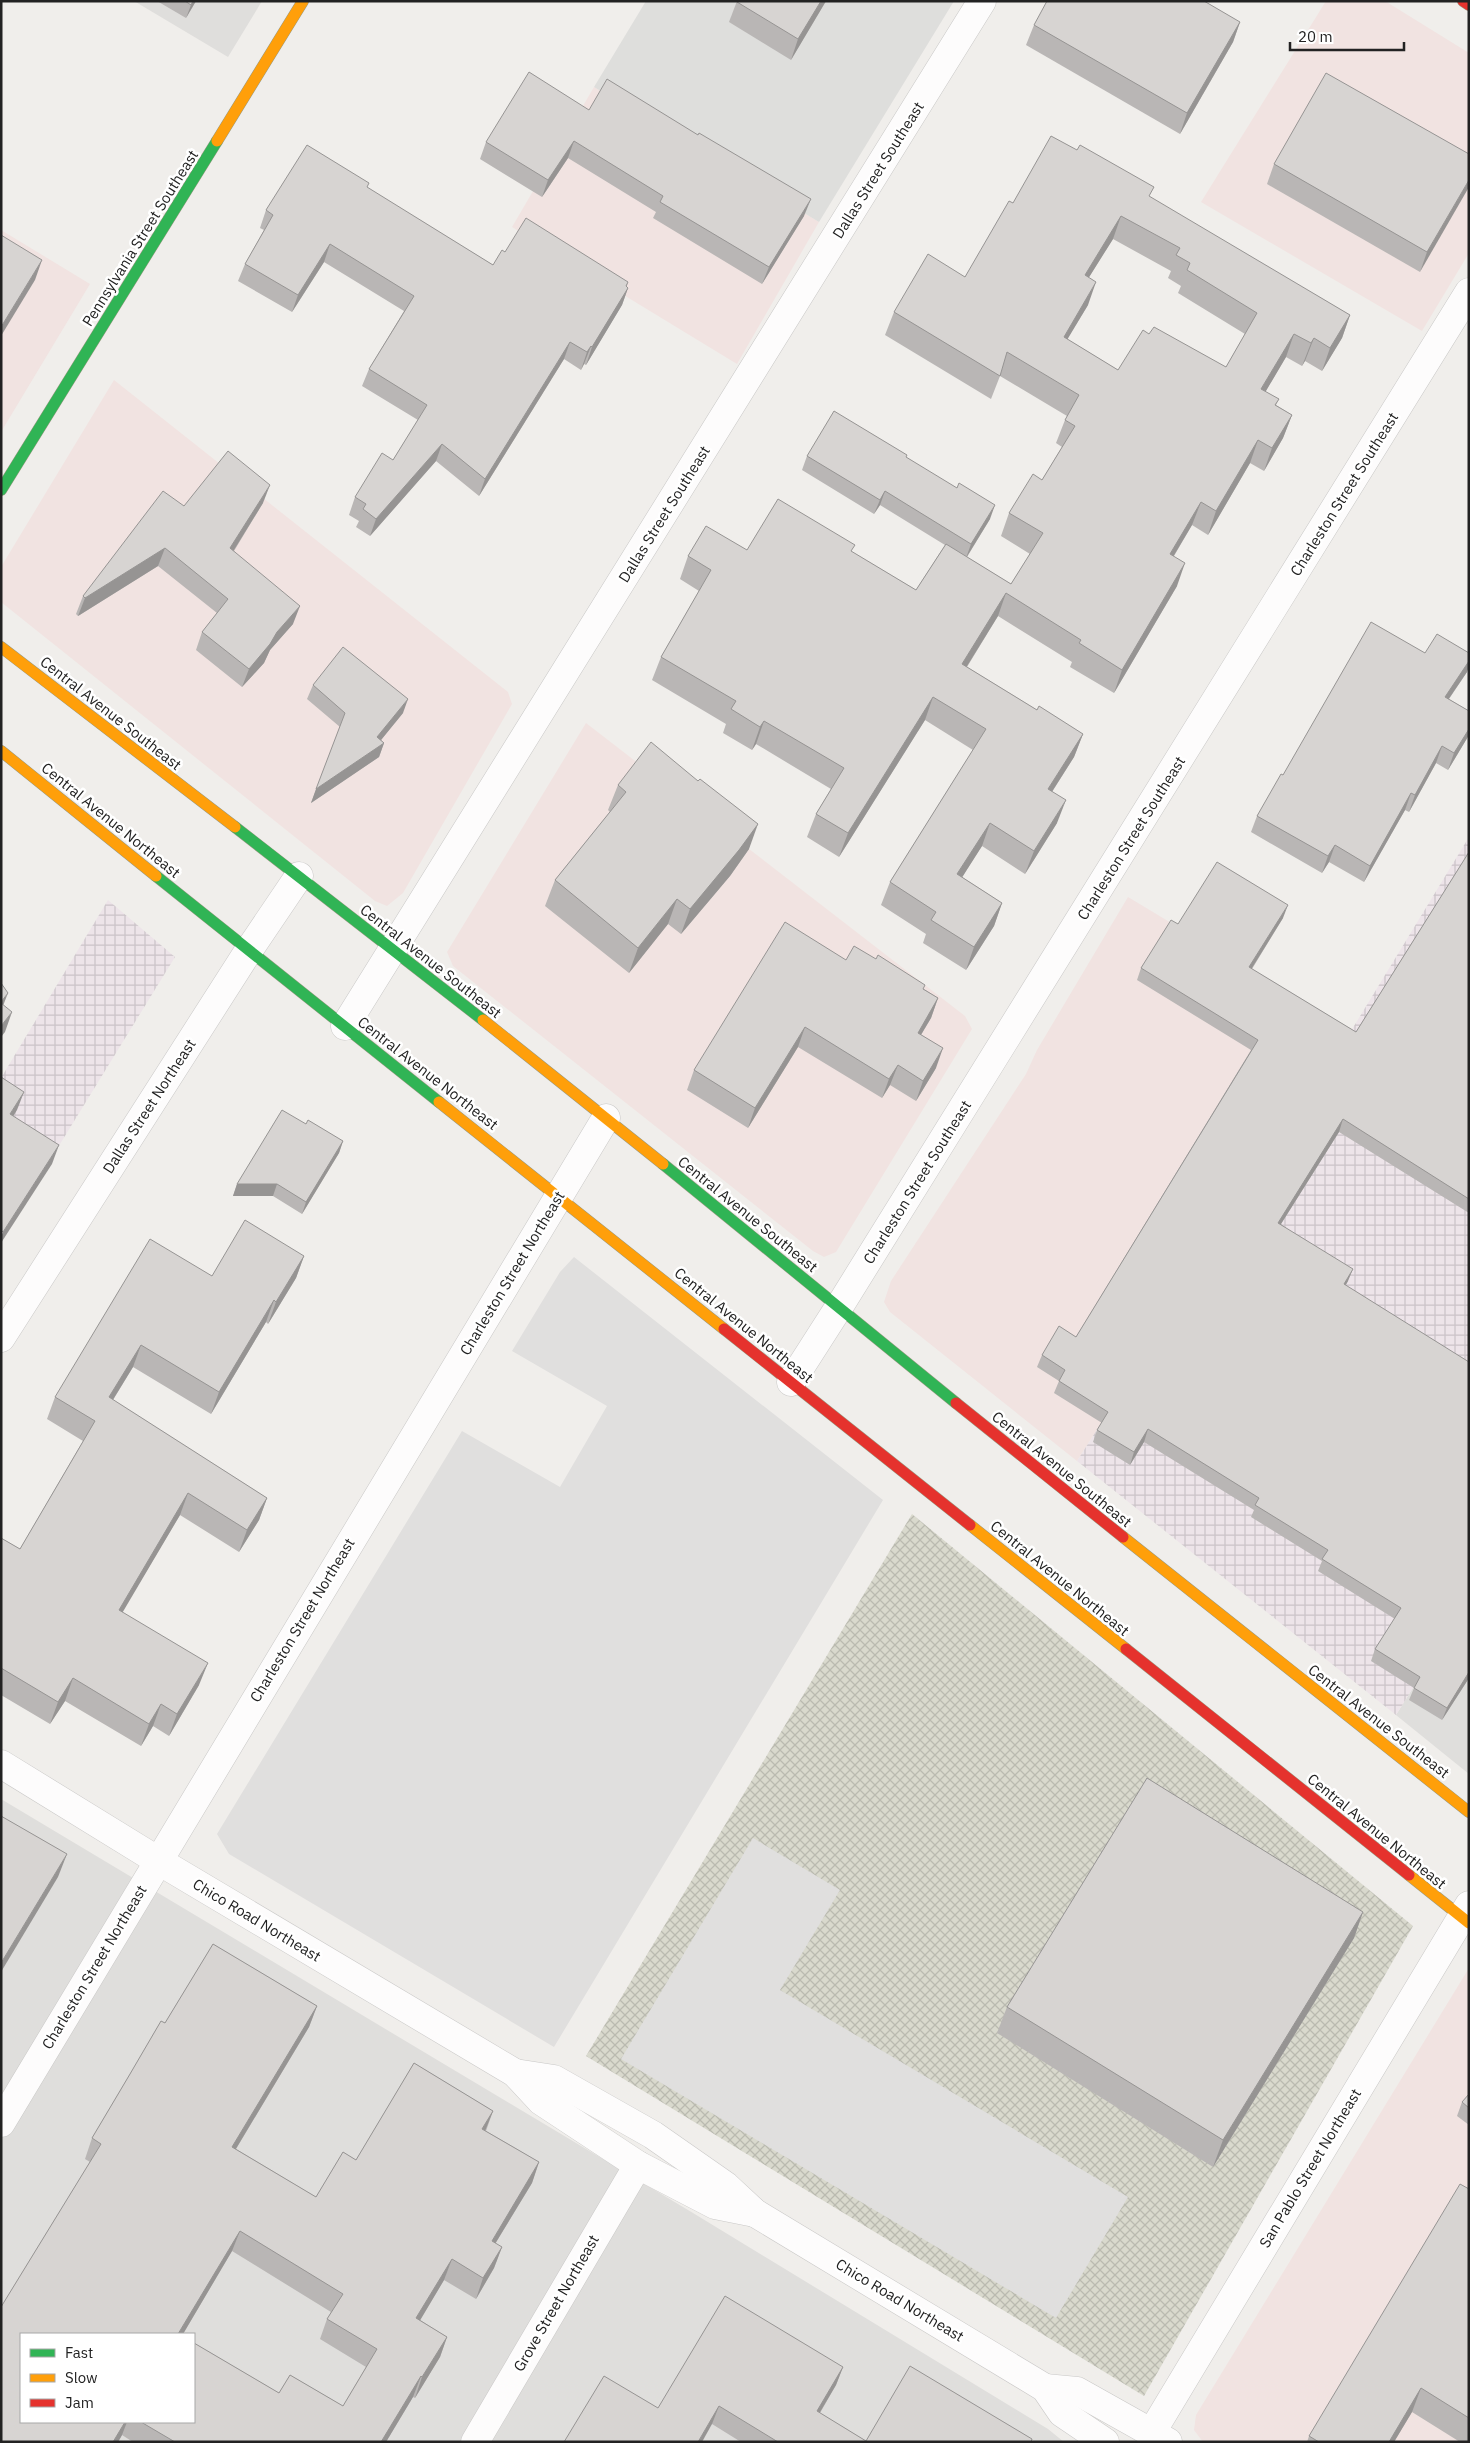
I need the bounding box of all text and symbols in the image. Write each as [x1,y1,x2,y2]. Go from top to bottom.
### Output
scale bar [1290,20,1404,52]
text: 20 m [1298,27,1333,46]
street label: Dallas Street Southeast [828,98,928,242]
street label: Pennsylvania Street Southeast [78,146,202,330]
street label: Charleston Street Southeast [1286,409,1402,579]
street label: Dallas Street Southeast [614,442,714,586]
street label: Central Avenue Southeast [37,652,185,774]
street label: Charleston Street Southeast [1073,753,1189,923]
street label: Central Avenue Northeast [38,758,184,882]
street label: Central Avenue Southeast [357,900,505,1022]
street label: Central Avenue Northeast [354,1012,502,1134]
street label: Dallas Street Northeast [98,1035,200,1177]
street label: Charleston Street Southeast [859,1097,975,1267]
street label: Central Avenue Southeast [674,1152,822,1276]
street label: Charleston Street Northeast [455,1187,569,1359]
street label: Central Avenue Northeast [671,1263,817,1387]
street label: Central Avenue Southeast [988,1407,1136,1531]
street label: Central Avenue Northeast [987,1516,1133,1640]
street label: Charleston Street Northeast [245,1534,359,1706]
street label: Central Avenue Southeast [1305,1660,1453,1782]
street label: Central Avenue Northeast [1304,1769,1450,1893]
street label: Chico Road Northeast [190,1874,324,1966]
street label: Charleston Street Northeast [37,1881,151,2053]
street label: San Pablo Street Northeast [1255,2085,1365,2251]
street label: Grove Street Northeast [509,2231,603,2375]
street label: Chico Road Northeast [833,2254,967,2346]
legend [20,2333,195,2423]
text: Fast [65,2343,93,2362]
text: Slow [65,2368,98,2387]
text: Jam [65,2393,94,2412]

